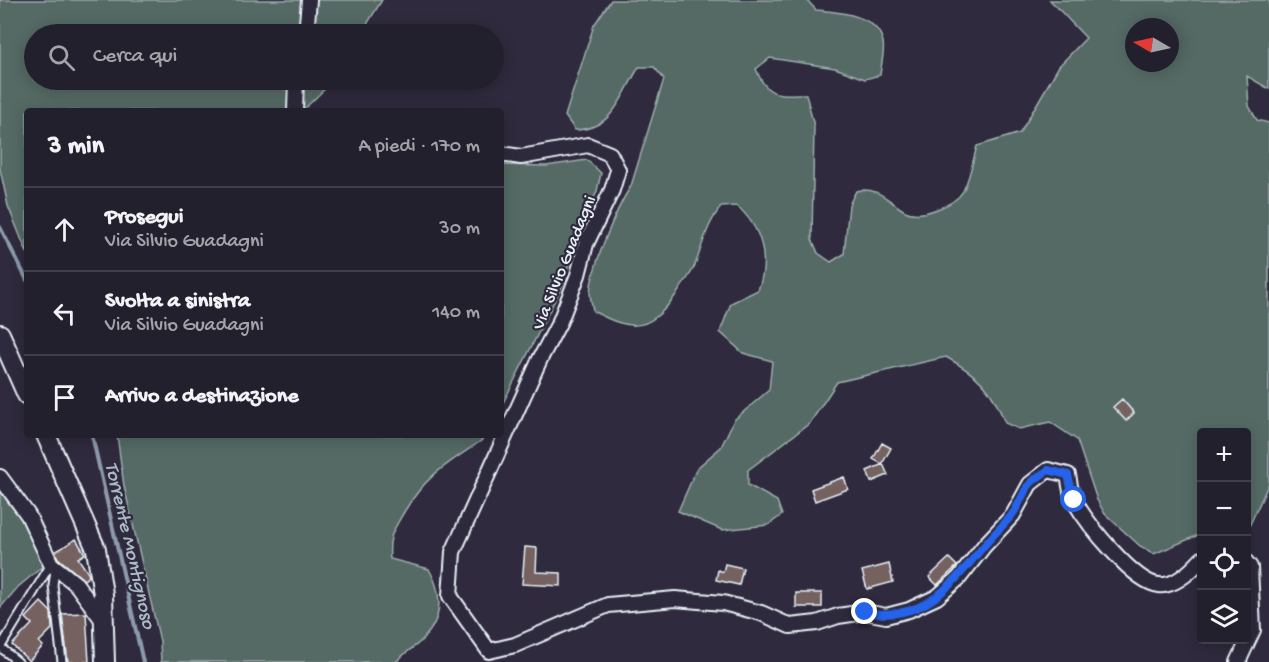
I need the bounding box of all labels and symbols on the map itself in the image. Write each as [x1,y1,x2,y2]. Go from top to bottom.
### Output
north arrow [1125,18,1179,72]
street label: Via Silvio Guadagni [528,193,602,334]
water label: Torrente Montignoso [98,460,159,633]
route start [1060,486,1086,512]
route end [851,598,877,624]

